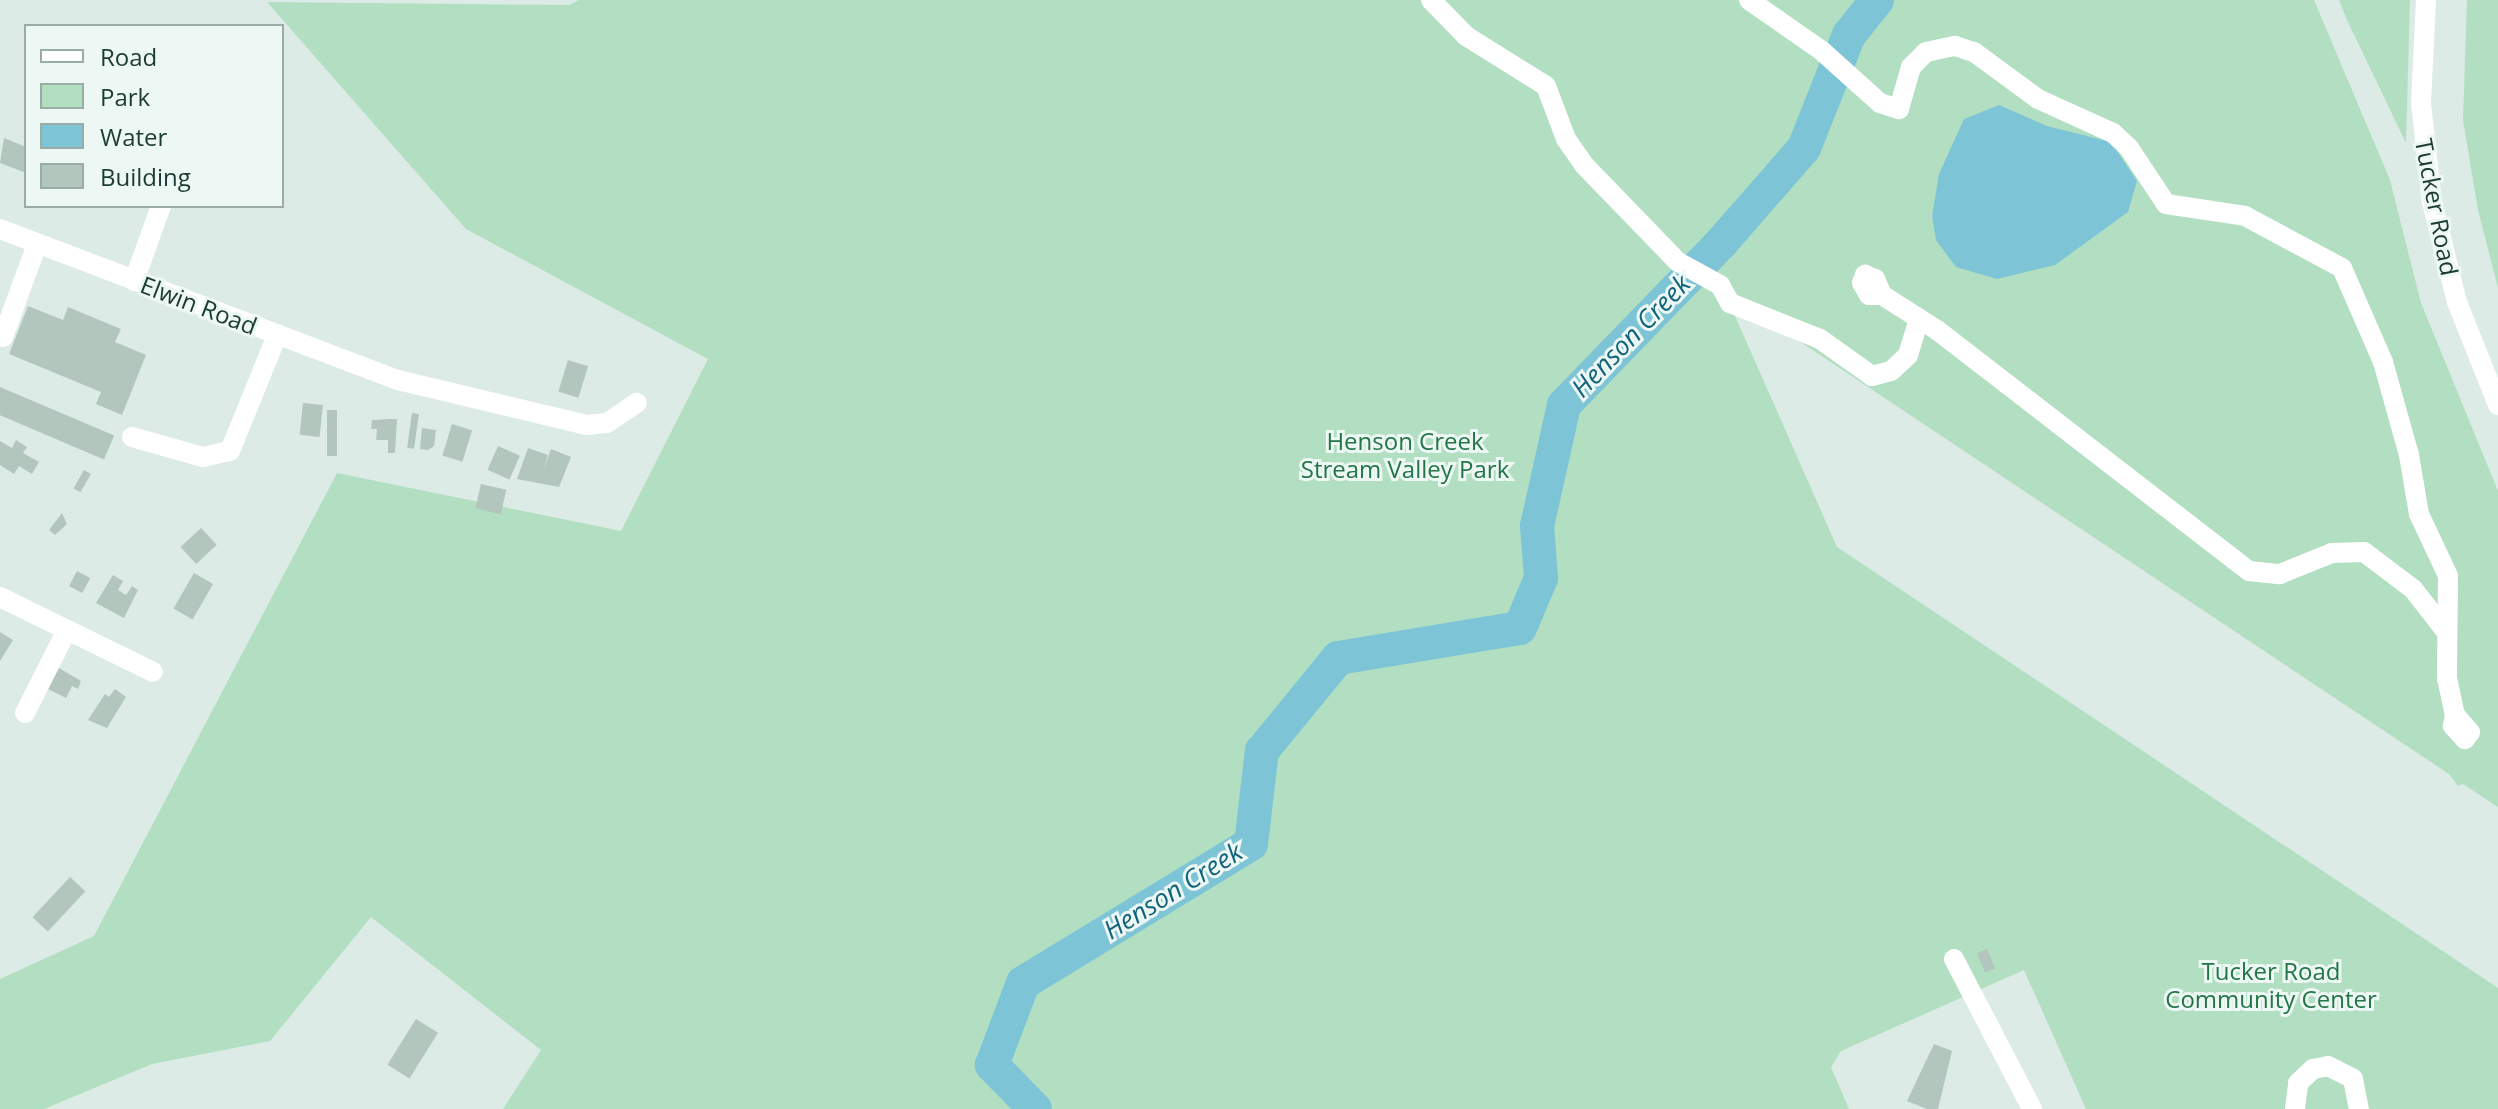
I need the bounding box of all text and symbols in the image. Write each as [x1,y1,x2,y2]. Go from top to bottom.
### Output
legend [24,24,284,208]
text: Road [100,40,157,73]
text: Park [100,80,150,113]
text: Water [100,120,167,153]
street label: Tucker Road [2410,136,2464,278]
text: Building [100,160,191,193]
water label: Henson Creek [1565,269,1697,403]
street label: Elwin Road [137,270,261,340]
park label: Henson Creek Stream Valley Park [1301,427,1509,483]
water label: Henson Creek [1098,836,1248,946]
park label: Tucker Road Community Center [2165,957,2377,1013]

